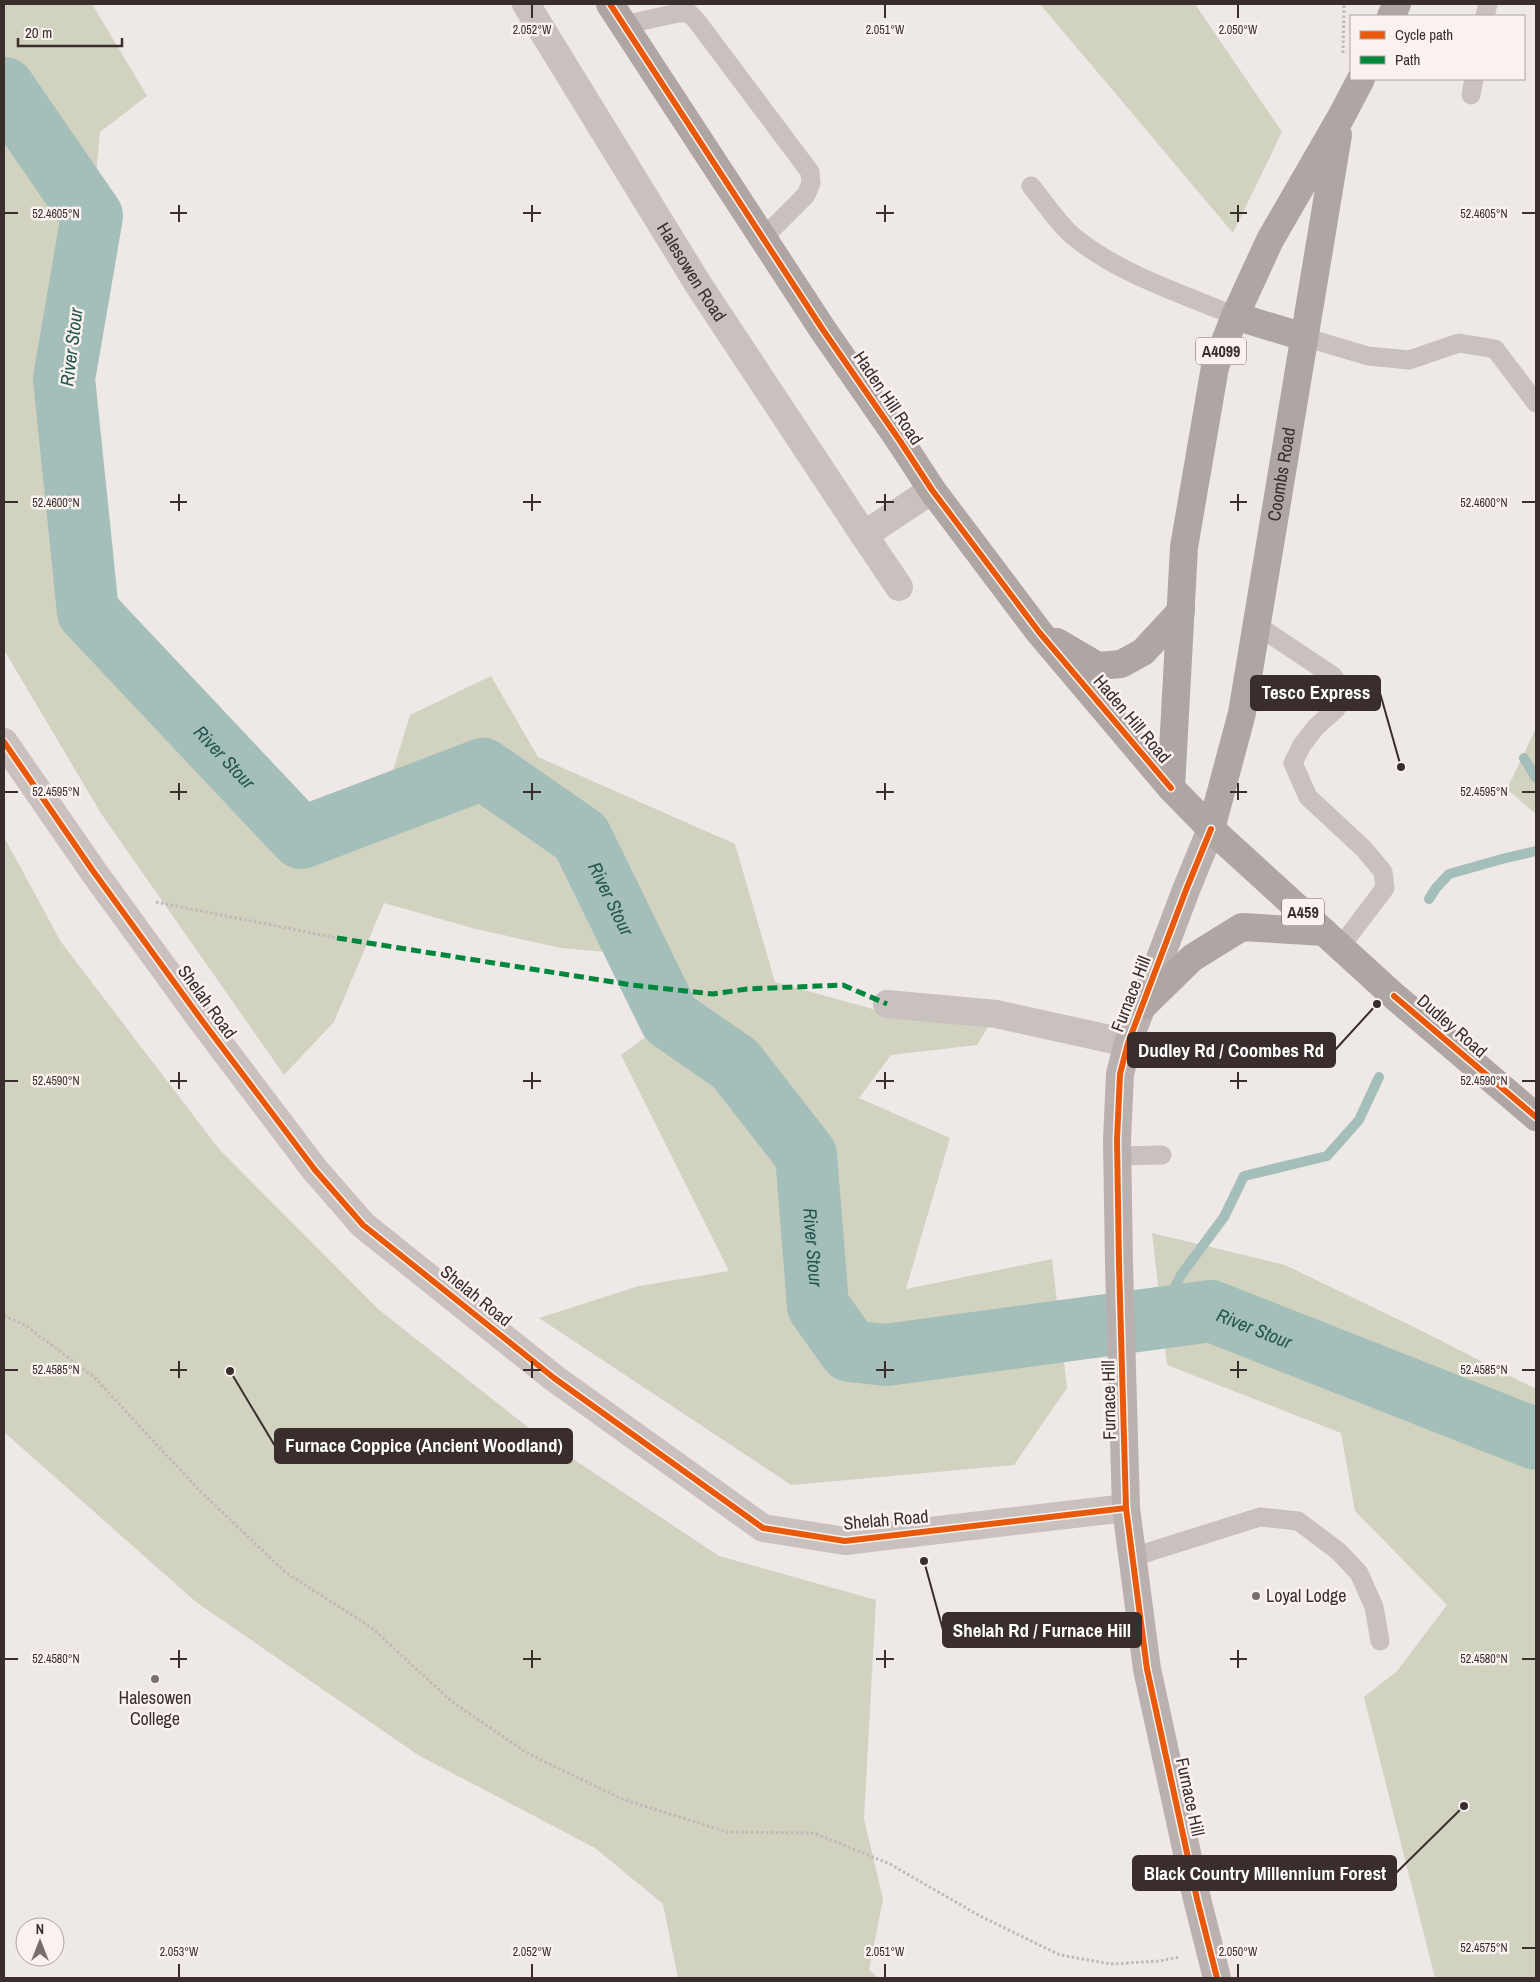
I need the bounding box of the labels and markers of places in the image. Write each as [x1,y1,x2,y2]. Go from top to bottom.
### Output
callout: Tesco Express [1251,676,1380,710]
callout: Dudley Rd / Coombes Rd [1128,1033,1335,1067]
callout: Furnace Coppice (Ancient Woodland) [275,1429,572,1463]
place label: Loyal Lodge [1266,1583,1346,1608]
marker: Loyal Lodge [1250,1590,1262,1602]
callout: Shelah Rd / Furnace Hill [943,1613,1141,1647]
marker: Halesowen College [149,1673,161,1685]
place label: Halesowen College [118,1685,192,1731]
callout: Black Country Millennium Forest [1133,1856,1396,1890]

